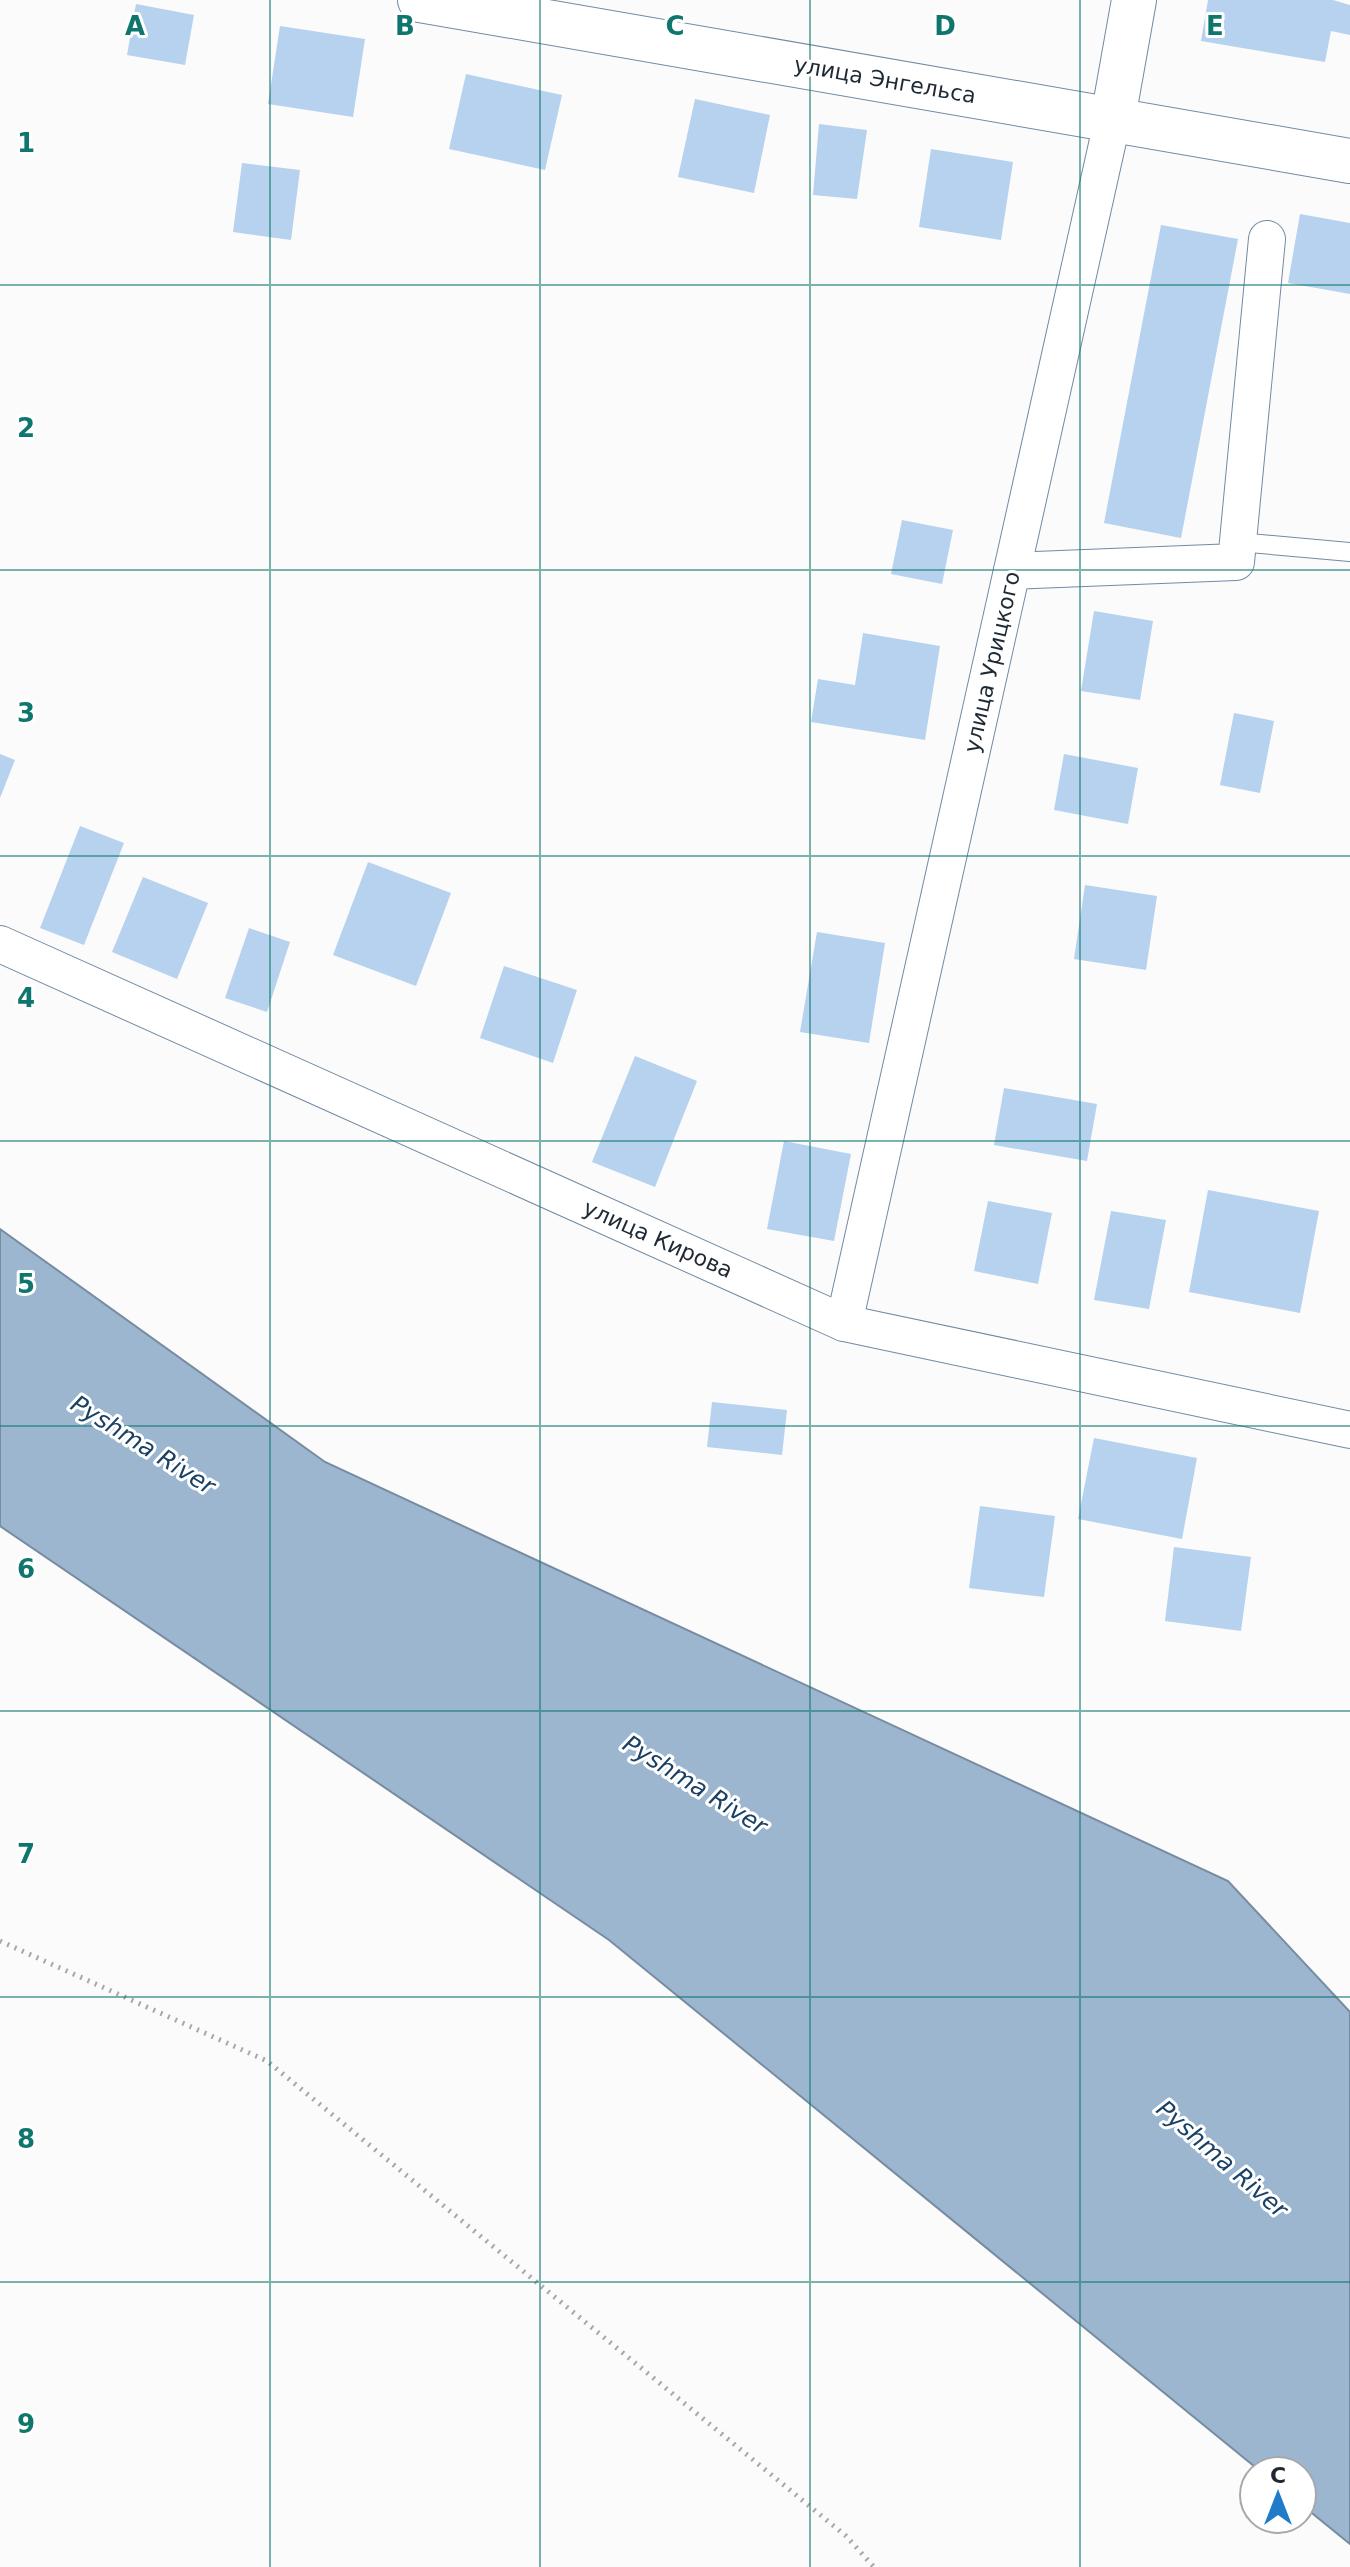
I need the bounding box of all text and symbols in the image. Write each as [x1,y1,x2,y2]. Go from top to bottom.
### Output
text: A [125,11,145,41]
text: B [395,11,415,41]
text: C [665,11,685,41]
text: D [934,11,956,41]
text: E [1206,11,1224,41]
street label: улица Энгельса [792,52,978,108]
text: 1 [17,128,35,158]
text: 2 [17,413,35,443]
street label: улица Урицкого [959,569,1025,755]
text: 3 [17,698,35,728]
text: 4 [17,983,35,1013]
street label: улица Кирова [580,1195,736,1283]
text: 5 [17,1269,35,1299]
water label: Pyshma River [66,1390,222,1502]
text: 6 [17,1554,35,1584]
water label: Pyshma River [618,1730,774,1842]
text: 7 [17,1839,35,1869]
water label: Pyshma River [1151,2095,1295,2225]
text: 8 [17,2124,35,2154]
text: 9 [17,2409,35,2439]
north arrow [1238,2455,1318,2535]
text: С [1270,2463,1286,2488]

